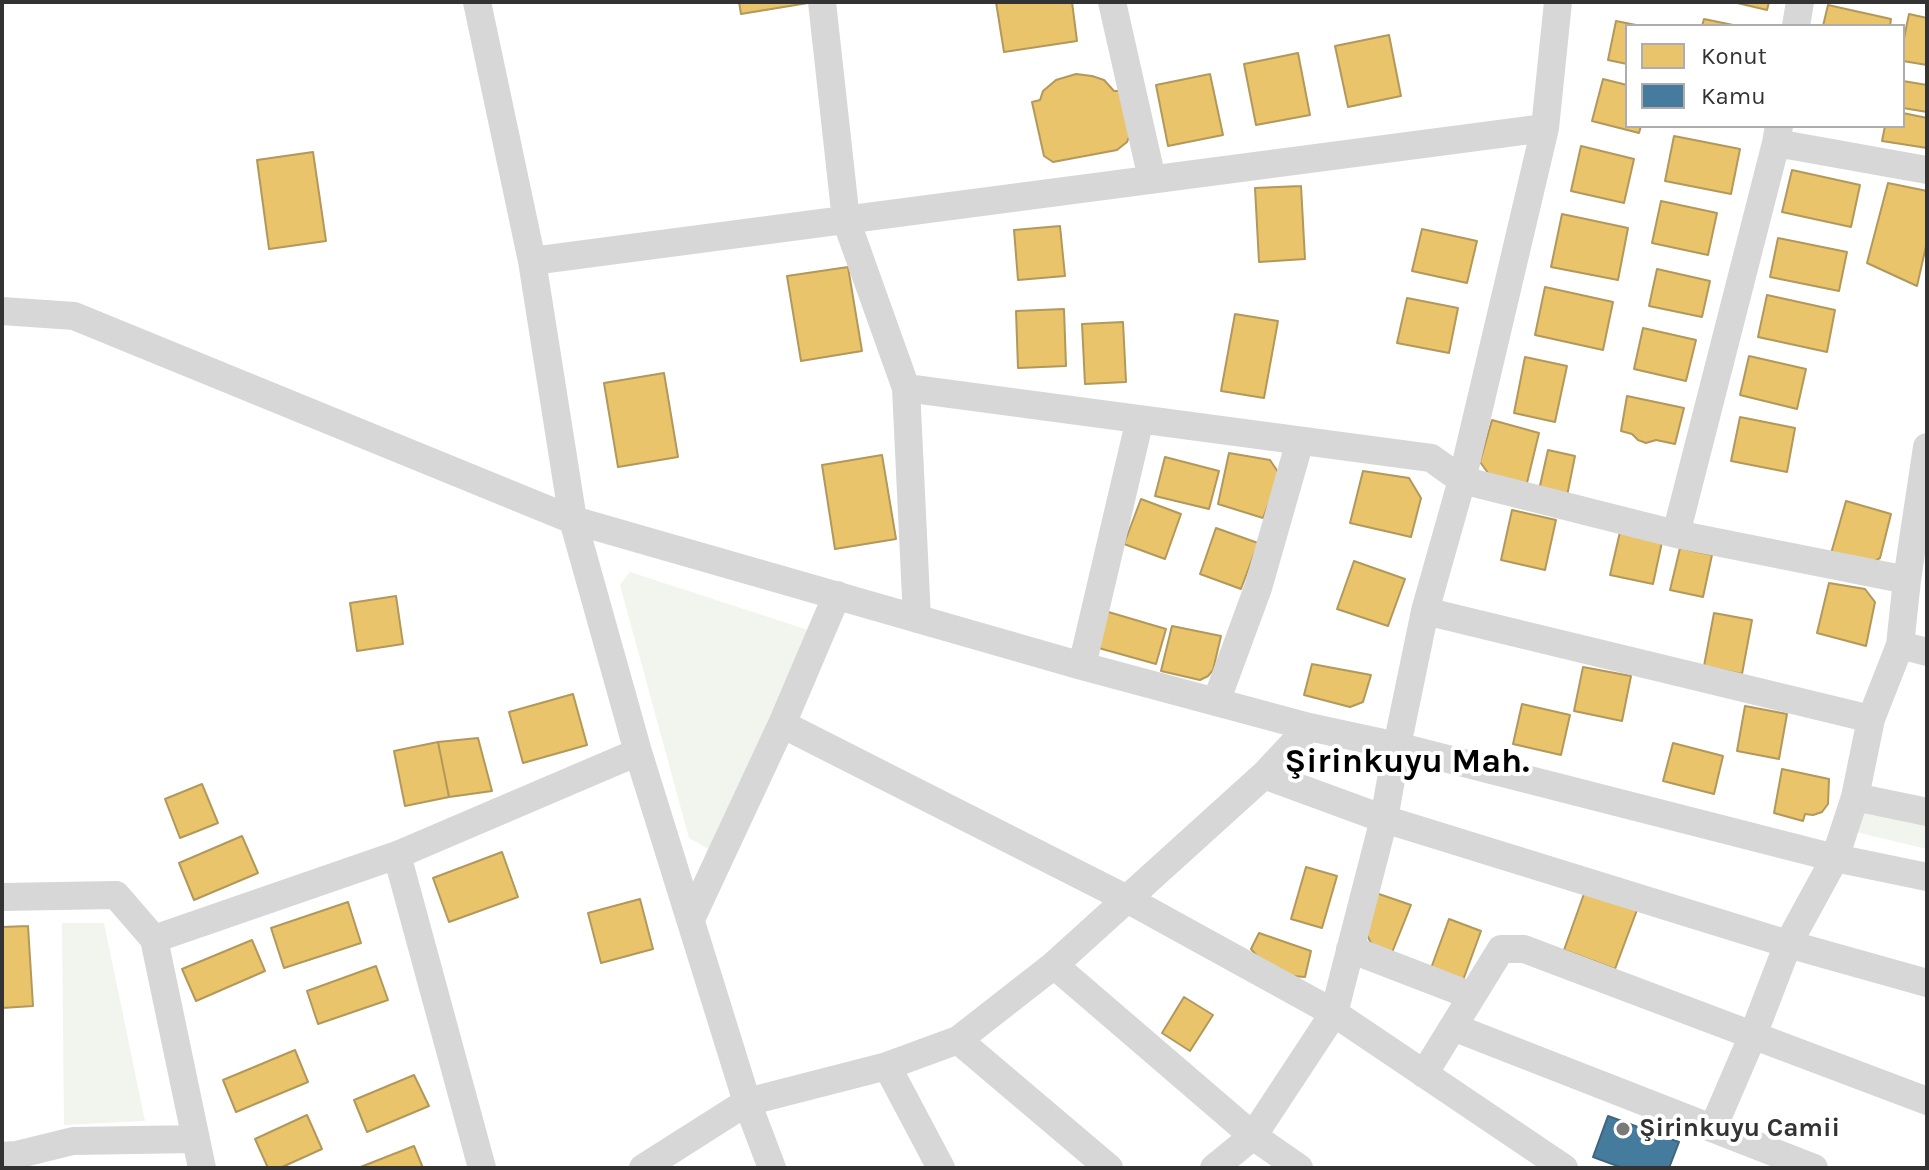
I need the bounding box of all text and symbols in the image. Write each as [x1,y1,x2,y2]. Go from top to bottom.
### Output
legend [1625,24,1905,128]
text: Konut [1701,42,1767,70]
text: Kamu [1701,82,1766,110]
district label: Şirinkuyu Mah. [1284,742,1530,782]
place label: Şirinkuyu Camii [1639,1113,1840,1145]
marker: Şirinkuyu Camii [1614,1120,1632,1138]

